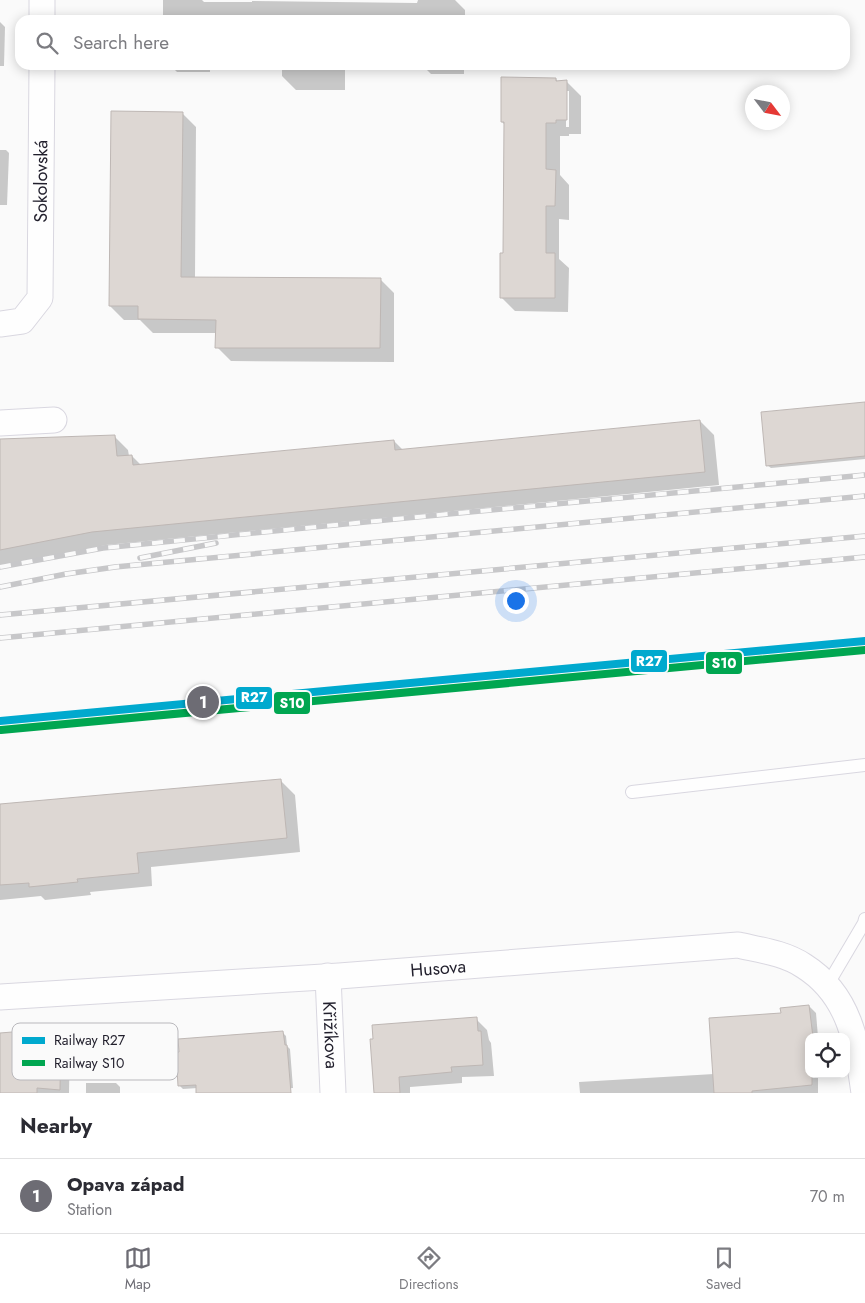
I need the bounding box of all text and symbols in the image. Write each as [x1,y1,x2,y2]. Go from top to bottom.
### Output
search box [15,15,850,70]
icon: search [33,29,61,57]
text: Search here [73,29,169,56]
north arrow [745,85,790,130]
street label: Sokolovská [28,140,54,223]
your location [503,588,529,614]
line badge: R27 [630,649,668,673]
text: R27 [636,651,663,671]
line badge: S10 [705,651,743,675]
text: S10 [711,653,737,673]
pin: 1 [187,683,219,721]
line badge: R27 [235,686,273,710]
text: R27 [241,687,268,707]
line badge: S10 [273,691,311,715]
text: S10 [279,693,305,713]
street label: Husova [409,953,467,983]
street label: Křižíkova [316,1001,345,1069]
legend [12,1023,178,1080]
text: Railway R27 [54,1030,126,1050]
map controls [805,1033,850,1078]
button: locate [805,1033,850,1078]
text: Railway S10 [54,1053,124,1073]
text: Nearby [20,1111,92,1141]
text: Opava západ [67,1171,184,1198]
text: 1 [32,1185,40,1208]
text: 70 m [810,1185,845,1208]
text: Station [67,1198,112,1221]
tab: Map [124,1244,152,1294]
tab: Directions [399,1244,458,1294]
tab: Saved [706,1244,741,1294]

